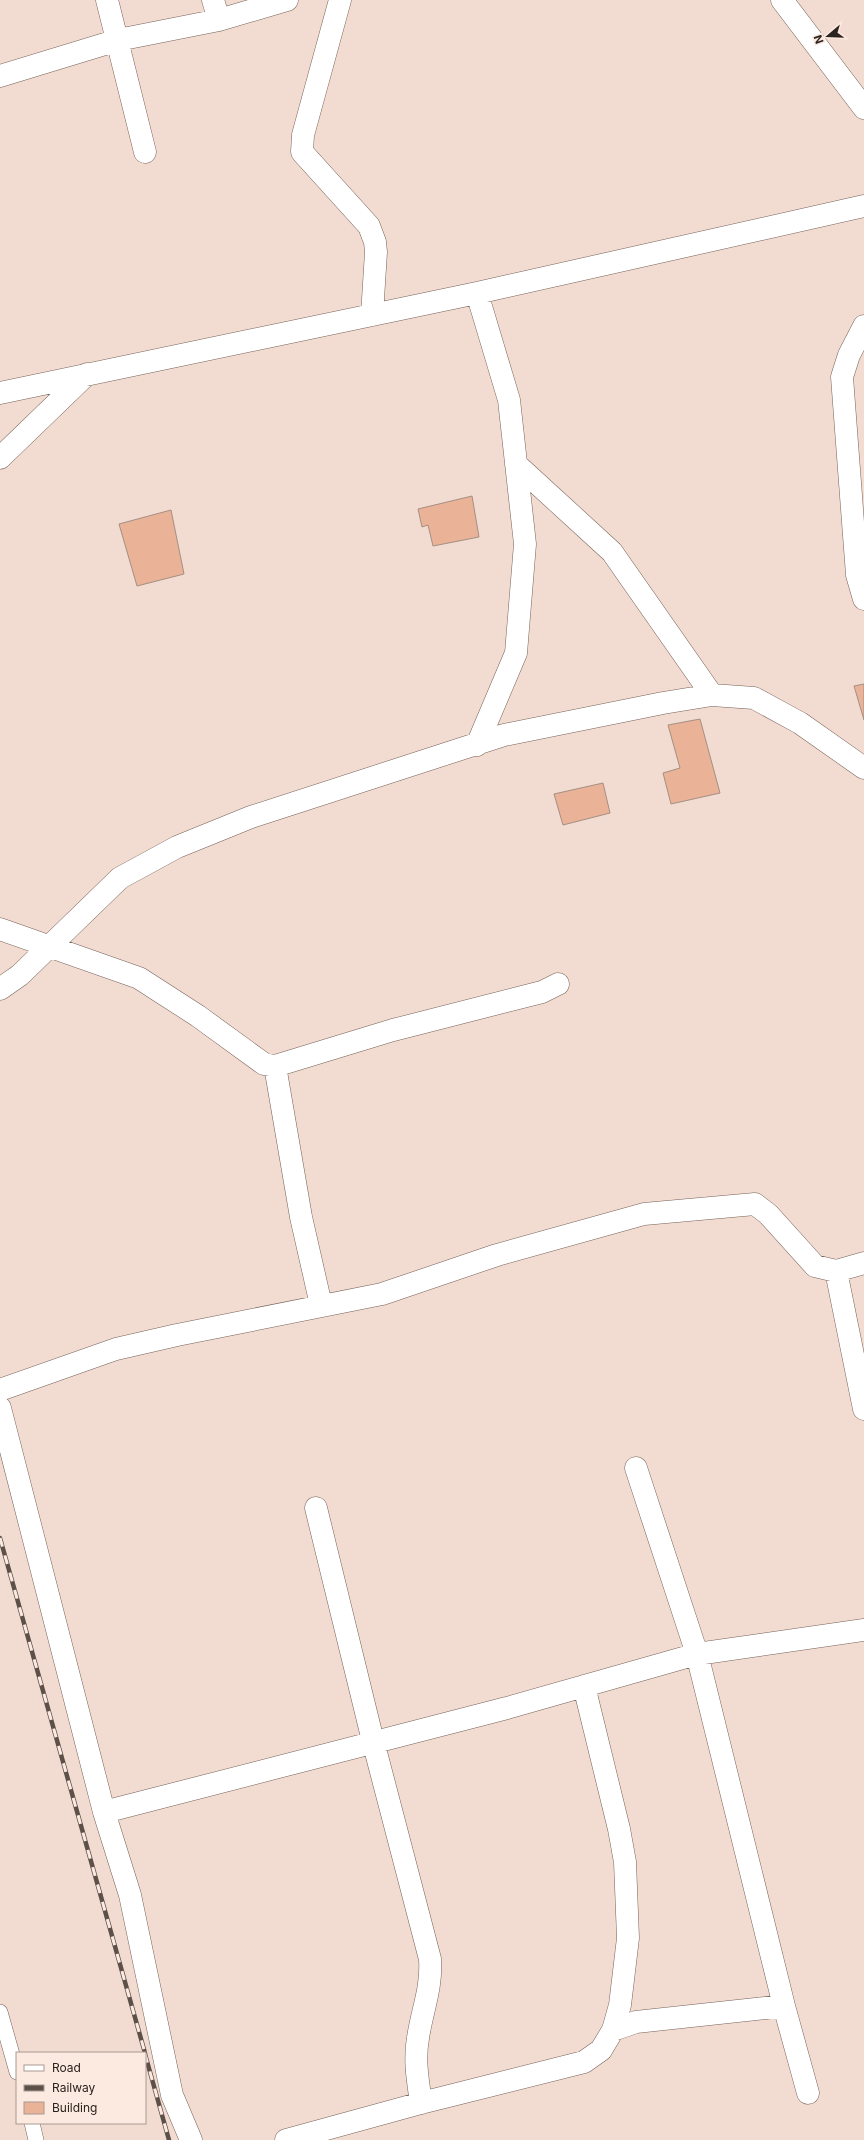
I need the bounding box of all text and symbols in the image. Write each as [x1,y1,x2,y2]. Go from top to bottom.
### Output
north arrow [808,16,848,56]
text: N [811,33,827,46]
legend [16,2052,146,2124]
text: Road [52,2060,81,2075]
text: Railway [52,2080,96,2095]
text: Building [52,2100,97,2115]

